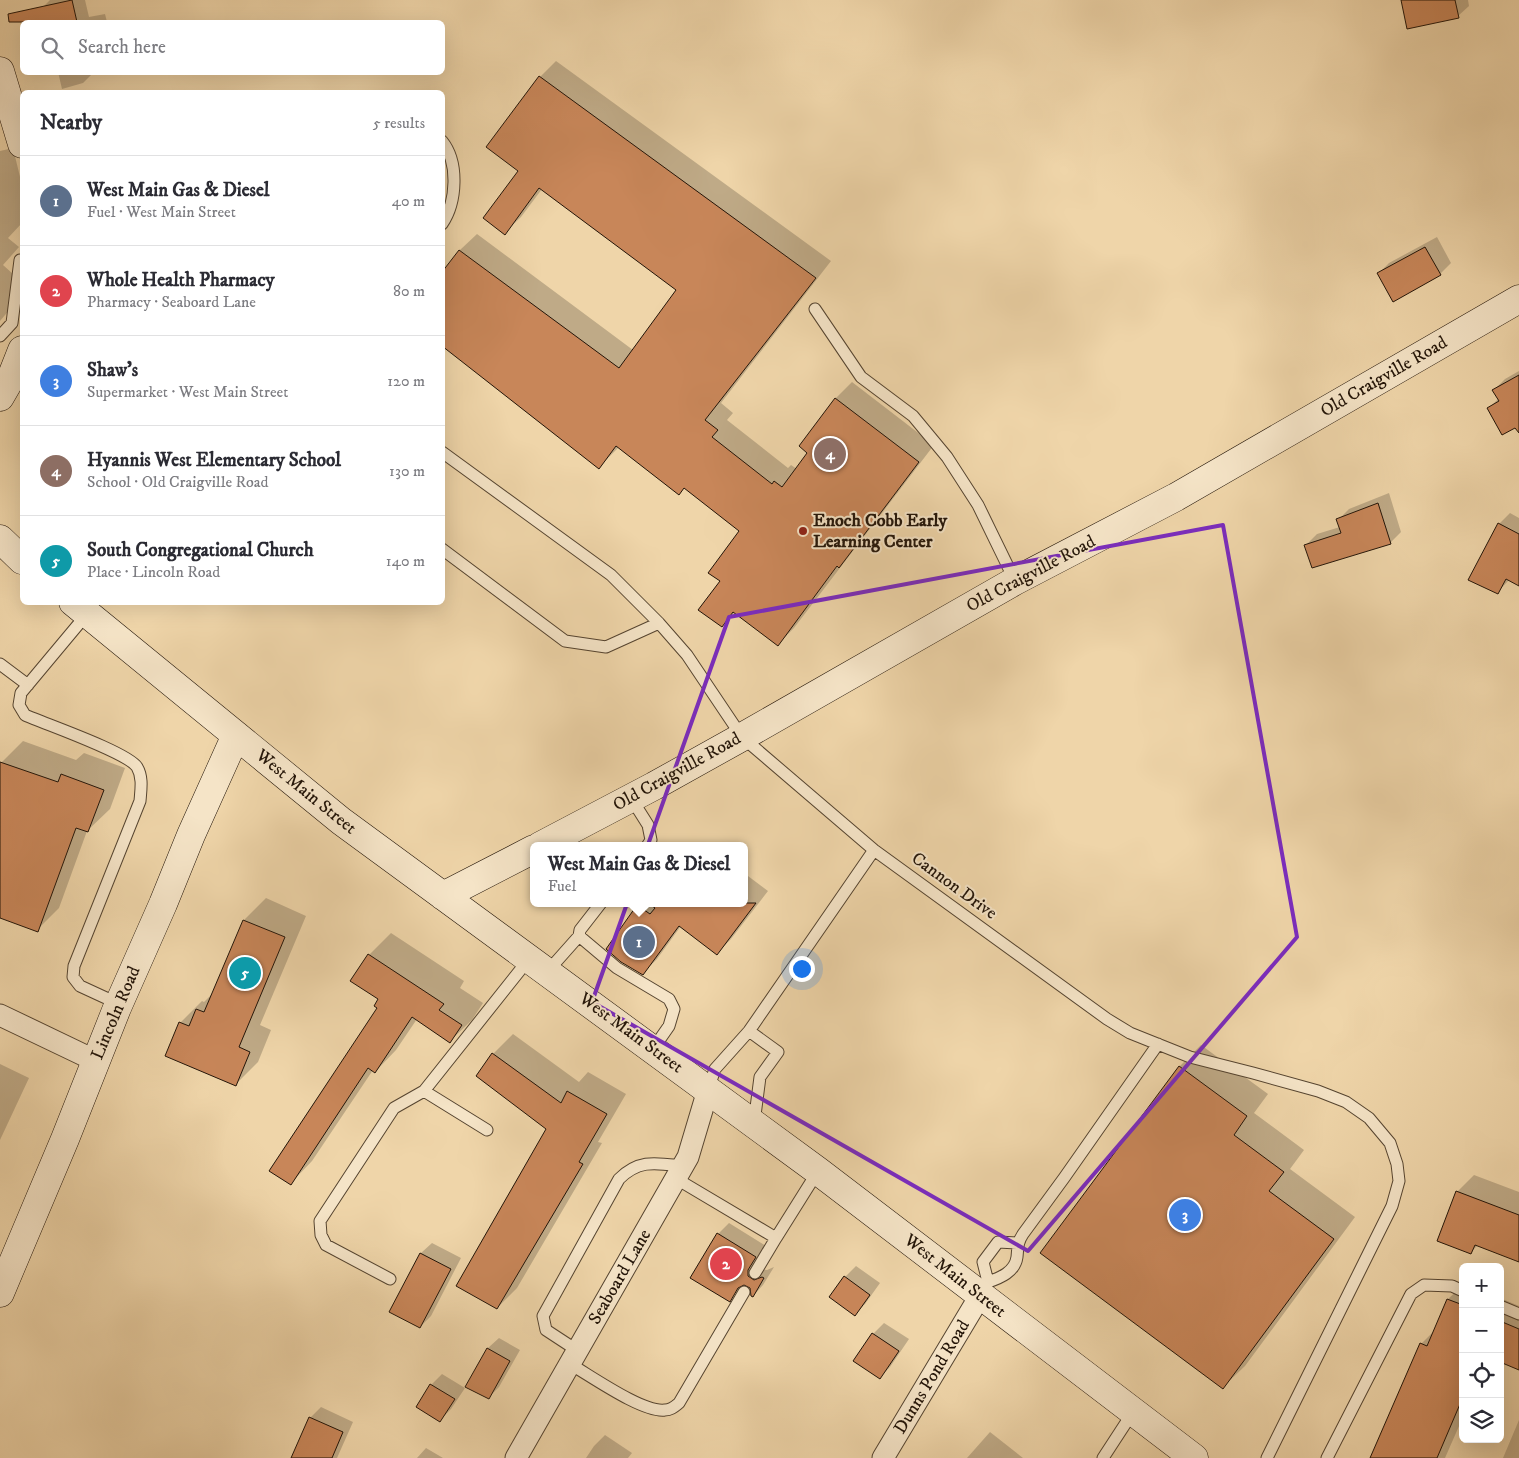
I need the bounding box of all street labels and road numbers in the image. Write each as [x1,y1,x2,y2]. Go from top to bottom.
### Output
street label: Old Craigville Road [1317,332,1451,422]
street label: Old Craigville Road [963,531,1099,617]
street label: Old Craigville Road [609,728,745,816]
street label: West Main Street [250,744,361,839]
street label: Cannon Drive [907,848,1001,924]
street label: Lincoln Road [86,963,146,1063]
street label: West Main Street [574,987,688,1078]
street label: Seaboard Lane [584,1225,656,1329]
street label: West Main Street [899,1229,1011,1323]
street label: Dunns Pond Road [889,1316,975,1438]

